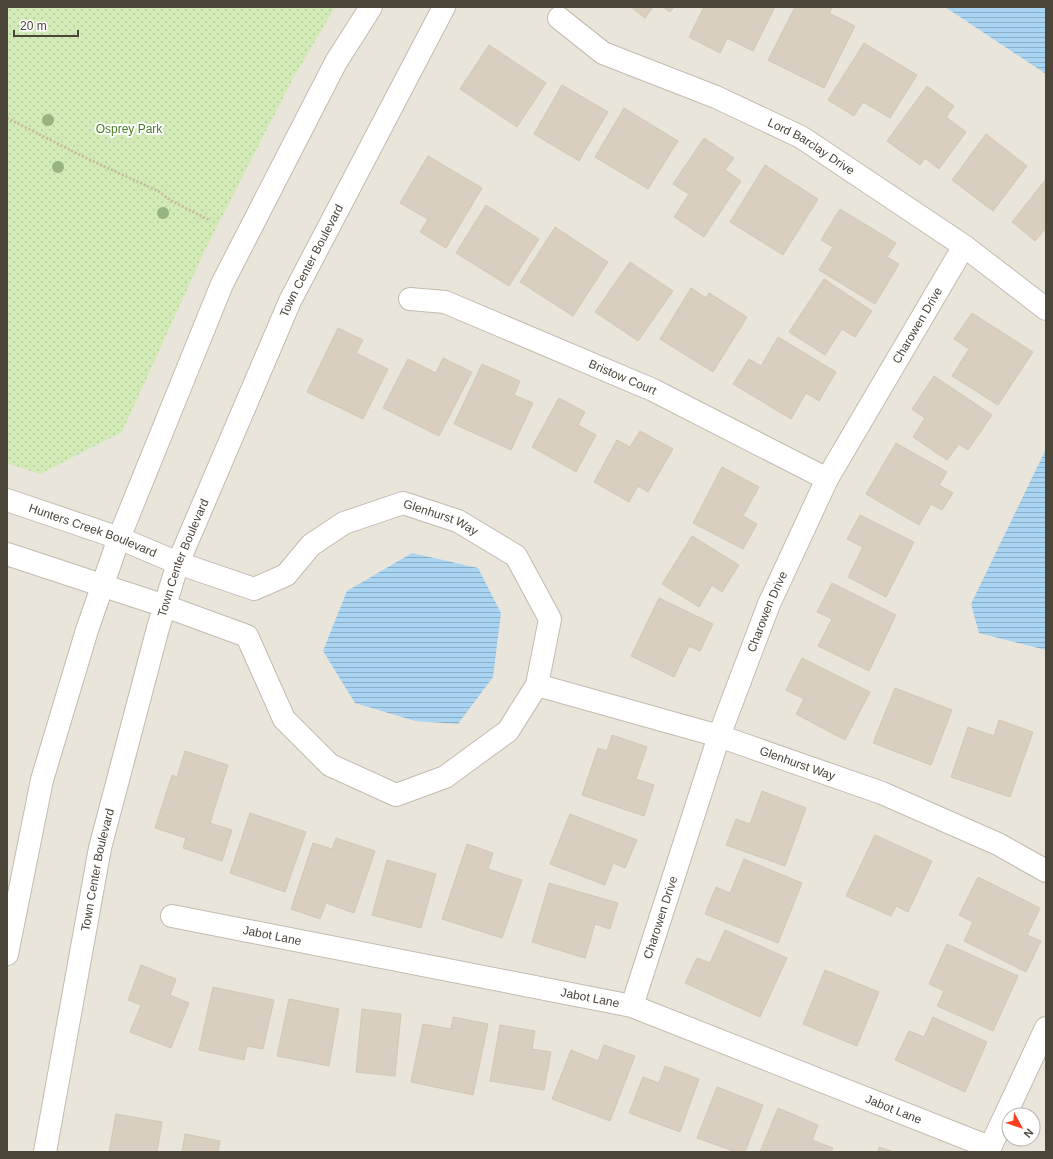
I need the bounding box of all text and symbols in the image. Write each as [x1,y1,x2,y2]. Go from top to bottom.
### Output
scale bar [14,12,78,38]
text: 20 m [20,19,47,33]
street label: Lord Barclay Drive [766,115,858,178]
park label: Osprey Park [96,122,163,136]
street label: Town Center Boulevard [277,202,346,319]
street label: Charowen Drive [890,284,945,366]
street label: Bristow Court [587,357,660,398]
street label: Town Center Boulevard [155,497,212,619]
street label: Glenhurst Way [402,497,480,538]
street label: Hunters Creek Boulevard [27,501,159,560]
street label: Charowen Drive [744,569,790,654]
street label: Glenhurst Way [758,744,837,783]
street label: Town Center Boulevard [78,807,117,932]
street label: Charowen Drive [641,874,680,961]
street label: Jabot Lane [242,923,303,948]
street label: Jabot Lane [560,985,621,1010]
street label: Jabot Lane [863,1092,924,1127]
north arrow [1001,1107,1041,1147]
text: N [1021,1127,1036,1140]

